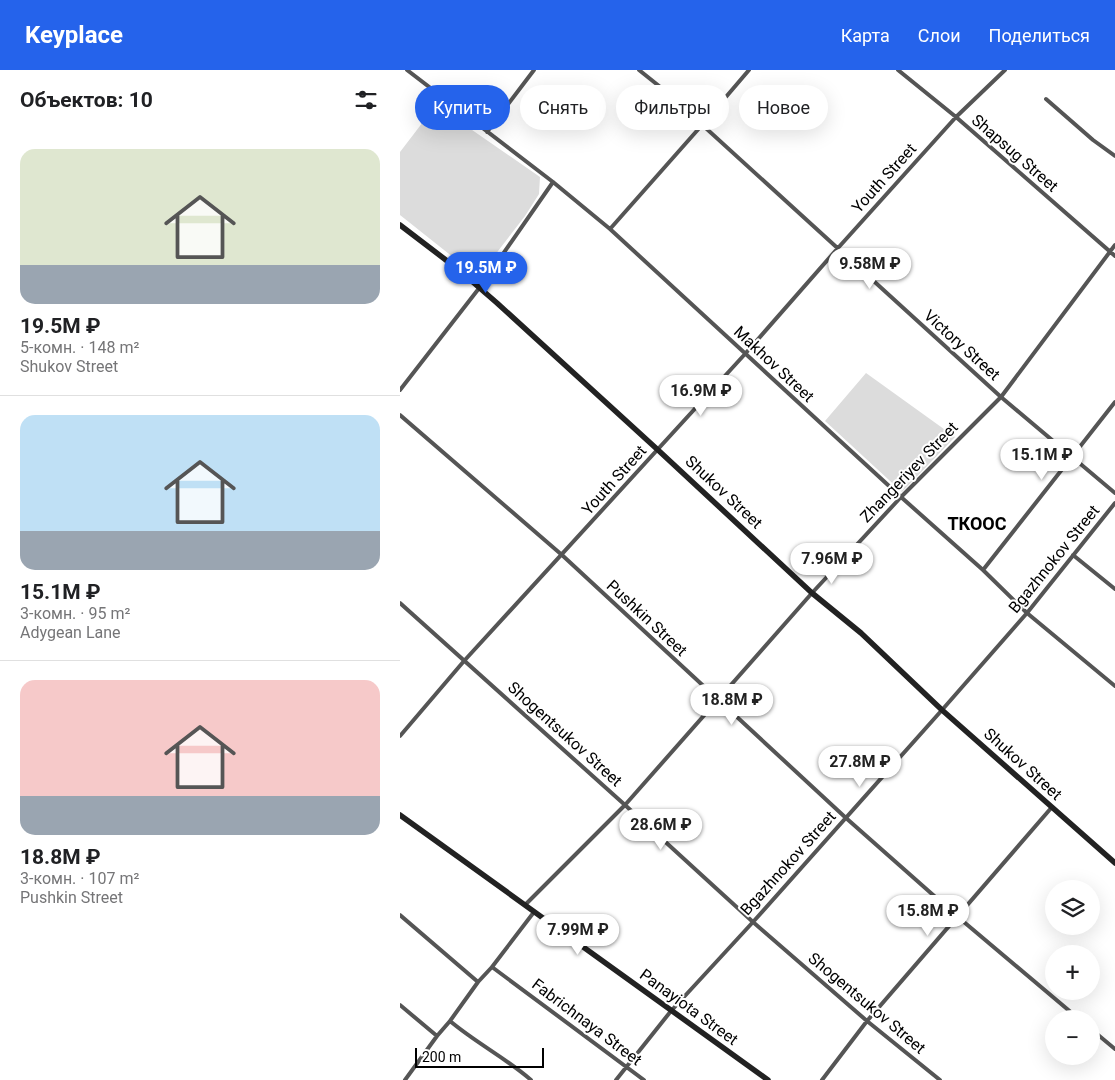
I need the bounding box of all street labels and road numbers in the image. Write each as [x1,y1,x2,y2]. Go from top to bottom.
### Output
street label: Shapsug Street [968,110,1062,196]
street label: Youth Street [848,139,920,217]
street label: Victory Street [920,306,1004,384]
street label: Makhov Street [730,322,818,406]
street label: Zhangeriyev Street [856,418,962,526]
street label: Youth Street [578,441,650,519]
street label: Shukov Street [682,452,766,532]
street label: Bgazhnokov Street [1005,501,1103,617]
street label: Pushkin Street [603,576,691,660]
street label: Shogentsukov Street [504,678,626,790]
street label: Shukov Street [980,724,1066,804]
street label: Bgazhnokov Street [736,807,840,919]
street label: Shogentsukov Street [805,948,929,1058]
street label: Panayiota Street [636,965,742,1049]
street label: Fabrichnaya Street [528,975,646,1069]

